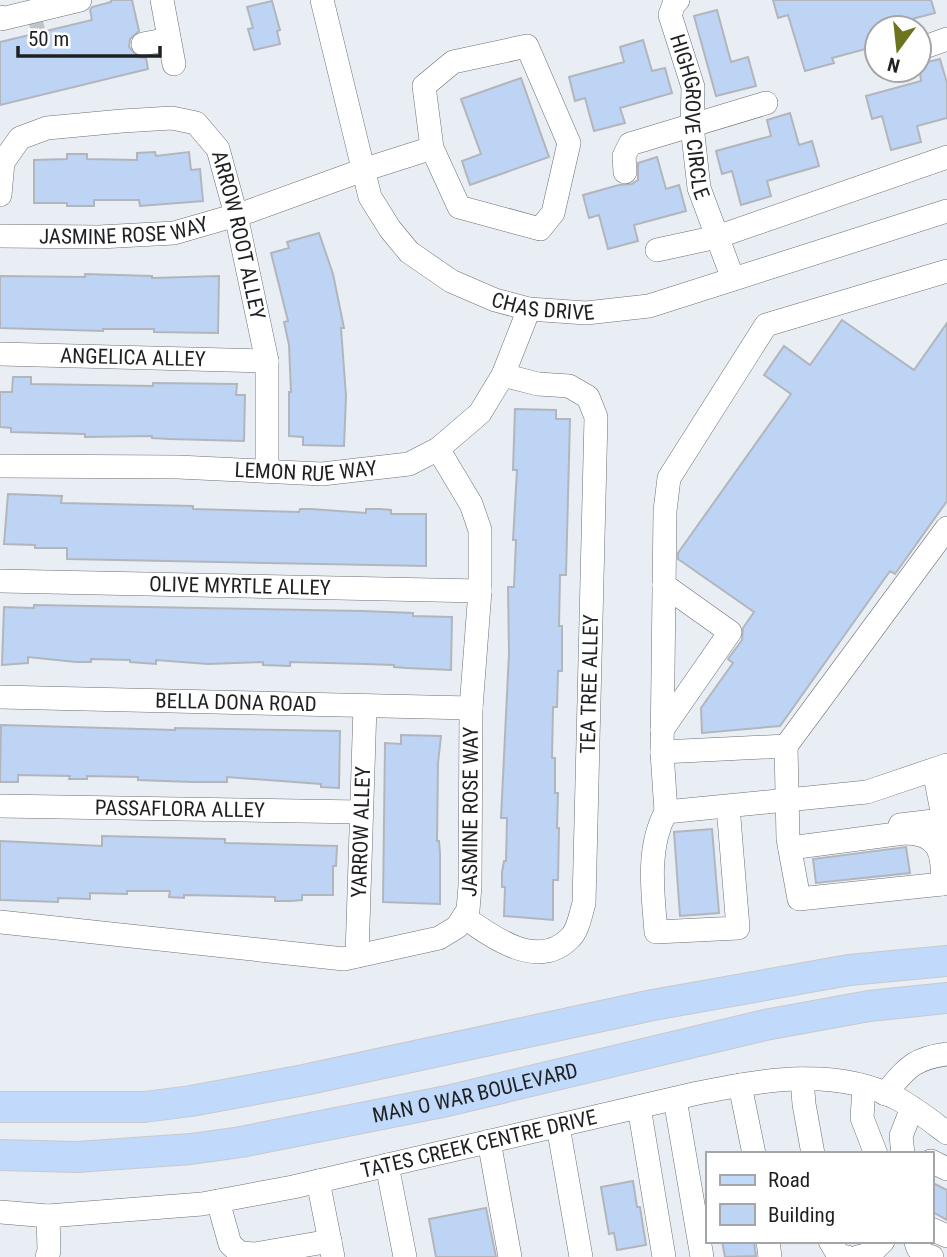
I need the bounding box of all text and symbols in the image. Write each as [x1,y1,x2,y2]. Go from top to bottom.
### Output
scale bar [18,14,159,58]
north arrow [863,14,933,84]
text: 50 m [28,27,69,51]
street label: HIGHGROVE CIRCLE [665,31,714,203]
text: N [885,52,902,78]
street label: ARROW ROOT ALLEY [207,148,270,322]
street label: JASMINE ROSE WAY [39,212,211,249]
street label: CHAS DRIVE [489,288,595,325]
street label: ANGELICA ALLEY [60,344,206,371]
street label: LEMON RUE WAY [234,456,378,486]
street label: OLIVE MYRTLE ALLEY [149,572,331,600]
street label: TEA TREE ALLEY [576,614,603,754]
street label: BELLA DONA ROAD [155,689,317,716]
street label: JASMINE ROSE WAY [457,727,483,898]
street label: YARROW ALLEY [347,766,375,898]
street label: PASSAFLORA ALLEY [95,796,265,822]
street label: MAN O WAR BOULEVARD [370,1058,580,1128]
street label: TATES CREEK CENTRE DRIVE [359,1105,599,1183]
legend [706,1152,933,1243]
text: Road [768,1168,810,1192]
text: Building [768,1203,835,1227]

